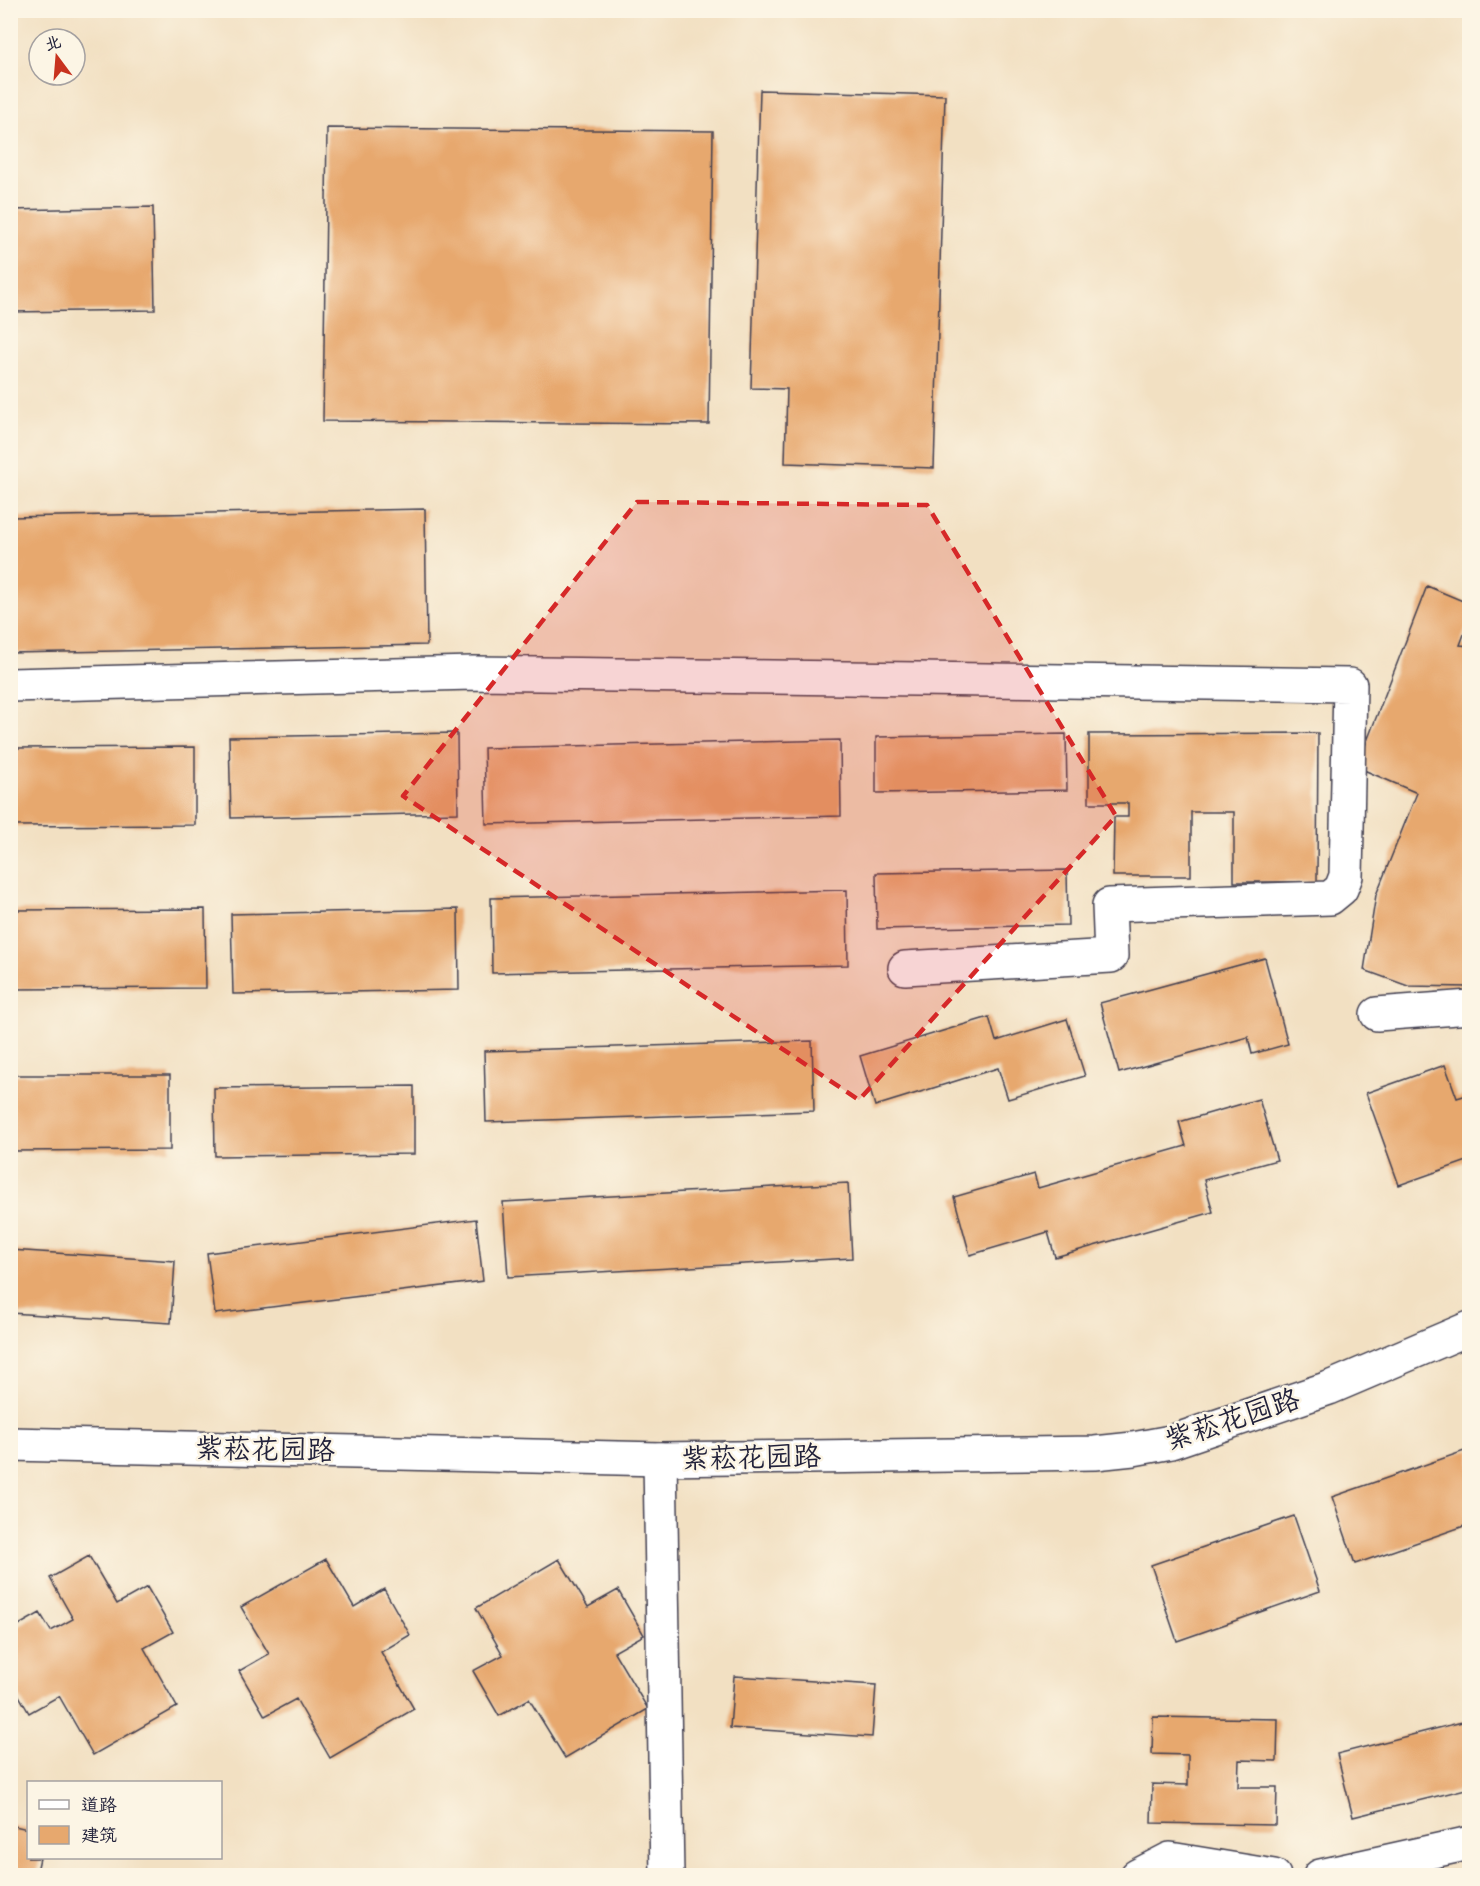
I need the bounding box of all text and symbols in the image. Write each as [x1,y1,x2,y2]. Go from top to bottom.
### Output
north arrow [27,27,87,87]
text: 北 [43,32,64,55]
street label: 紫菘花园路 [1160,1381,1304,1457]
street label: 紫菘花园路 [195,1430,335,1468]
street label: 紫菘花园路 [681,1438,821,1476]
legend [27,1781,222,1859]
text: 道路 [81,1794,117,1816]
text: 建筑 [81,1824,117,1846]

